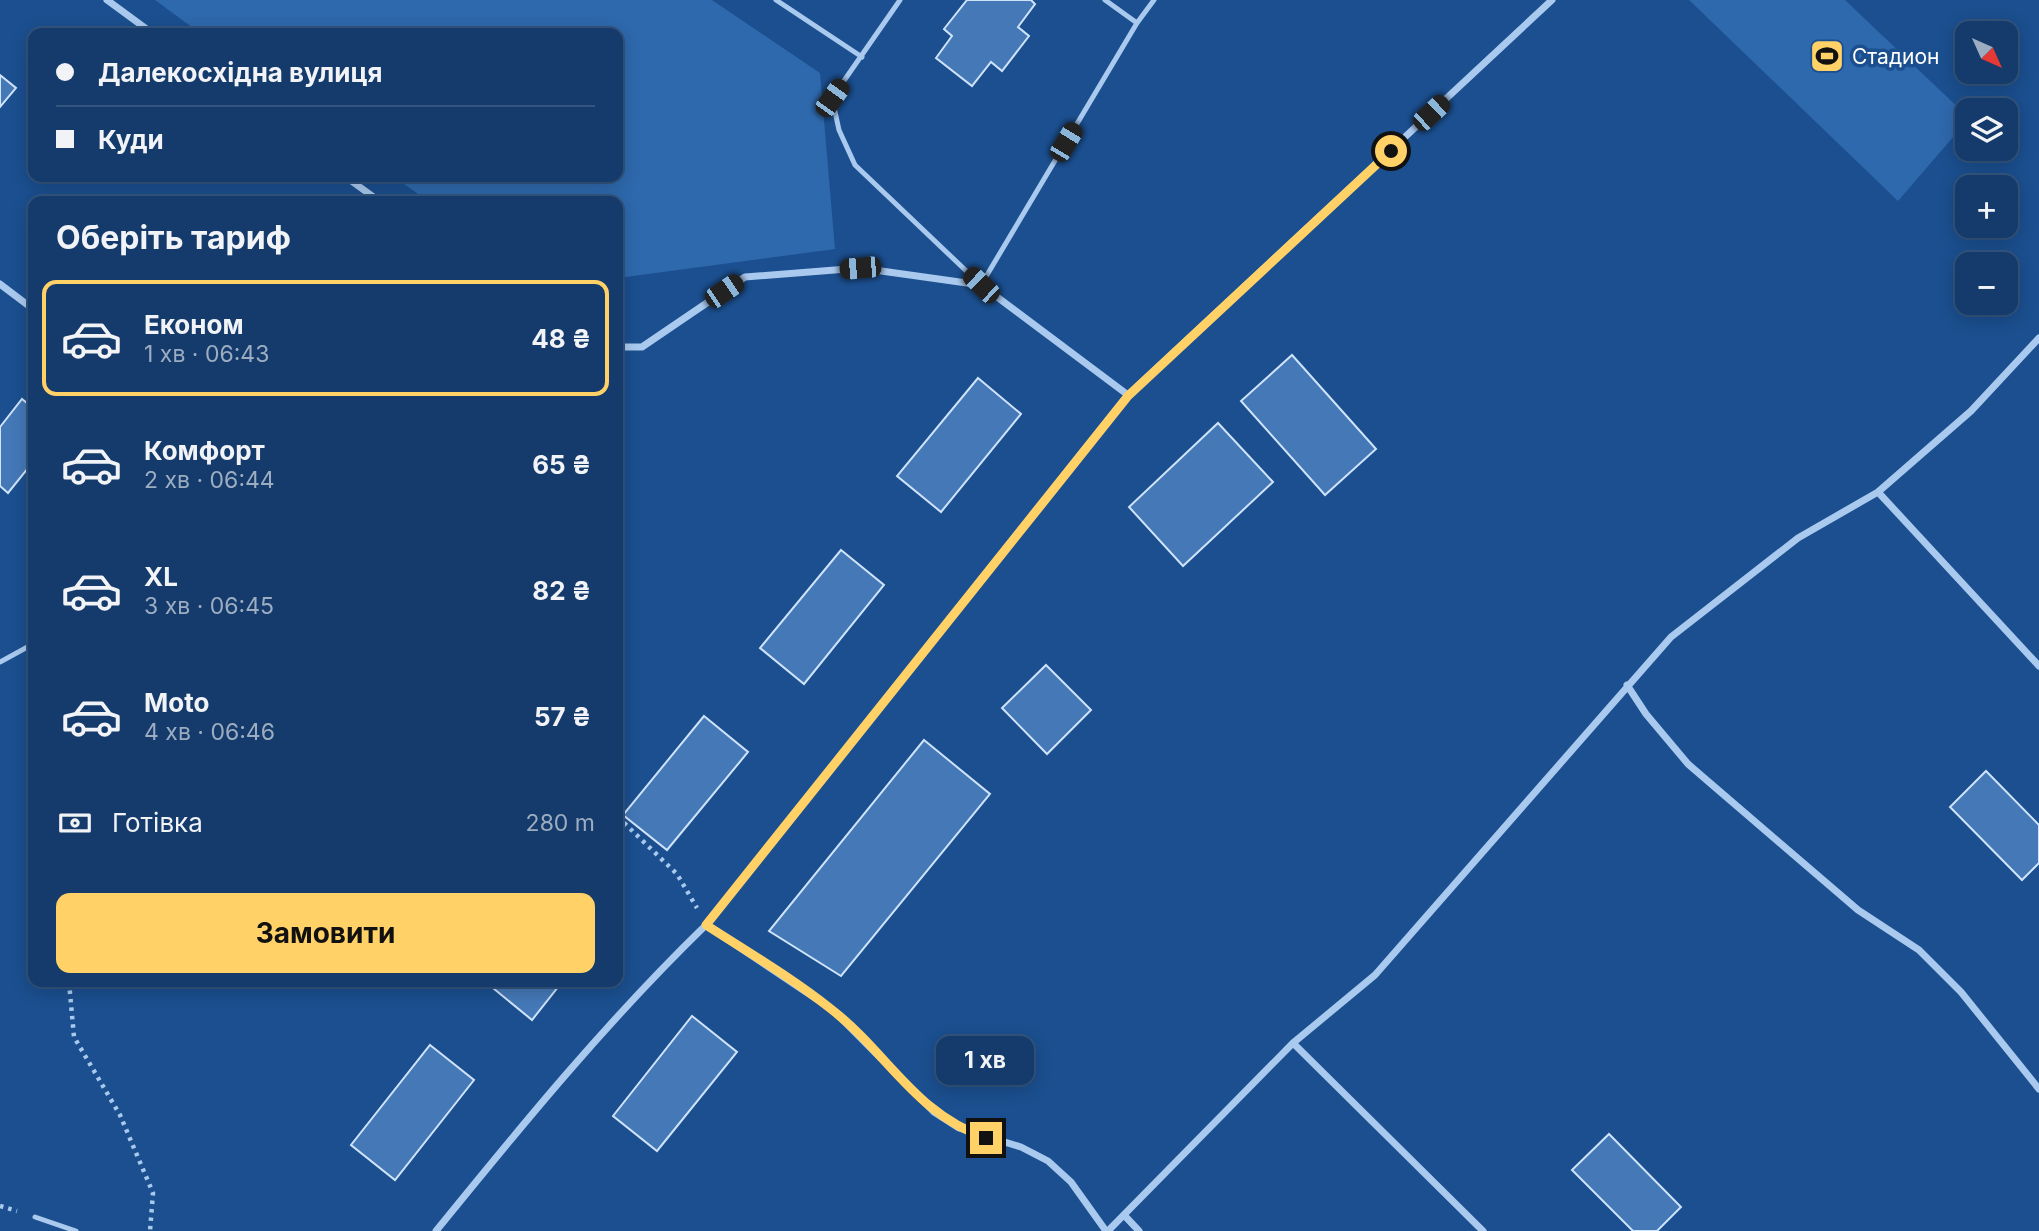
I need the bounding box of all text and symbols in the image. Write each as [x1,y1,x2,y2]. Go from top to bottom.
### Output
north arrow [1955,21,2018,84]
map controls [1955,21,2018,315]
sports icon: Стадион [1808,37,1846,75]
place label: Стадион [1852,44,1940,69]
text: Далекосхідна вулиця [98,57,383,88]
car [812,75,853,121]
car [1409,91,1454,135]
button: layers [1955,98,2018,161]
car [1047,119,1086,165]
text: Куди [98,124,164,155]
route start [1375,135,1407,167]
button: + [1955,175,2018,238]
text: Оберіть тариф [56,218,291,257]
button: − [1955,252,2018,315]
car [839,256,882,280]
car [959,263,1004,307]
car [701,271,748,311]
icon: car [60,307,123,370]
text: Економ [144,309,244,340]
text: 48 ₴ [531,323,591,354]
text: 1 хв · 06:43 [144,340,269,368]
icon: car [60,433,123,496]
text: Комфорт [144,435,265,466]
text: 65 ₴ [532,449,591,480]
text: 2 хв · 06:44 [144,466,275,494]
icon: car [60,559,123,622]
text: XL [144,561,178,592]
text: 82 ₴ [532,575,591,606]
text: 3 хв · 06:45 [144,592,274,620]
icon: car [60,685,123,748]
text: Moto [144,687,209,718]
text: 57 ₴ [534,701,591,732]
text: 4 хв · 06:46 [144,718,275,746]
icon: cash [56,804,94,842]
text: Готівка [112,807,203,838]
text: 280 m [526,809,595,837]
button: Замовити [56,893,595,973]
callout: 1 хв [937,1036,1035,1086]
text: 1 хв [964,1046,1006,1074]
route end [970,1122,1002,1154]

